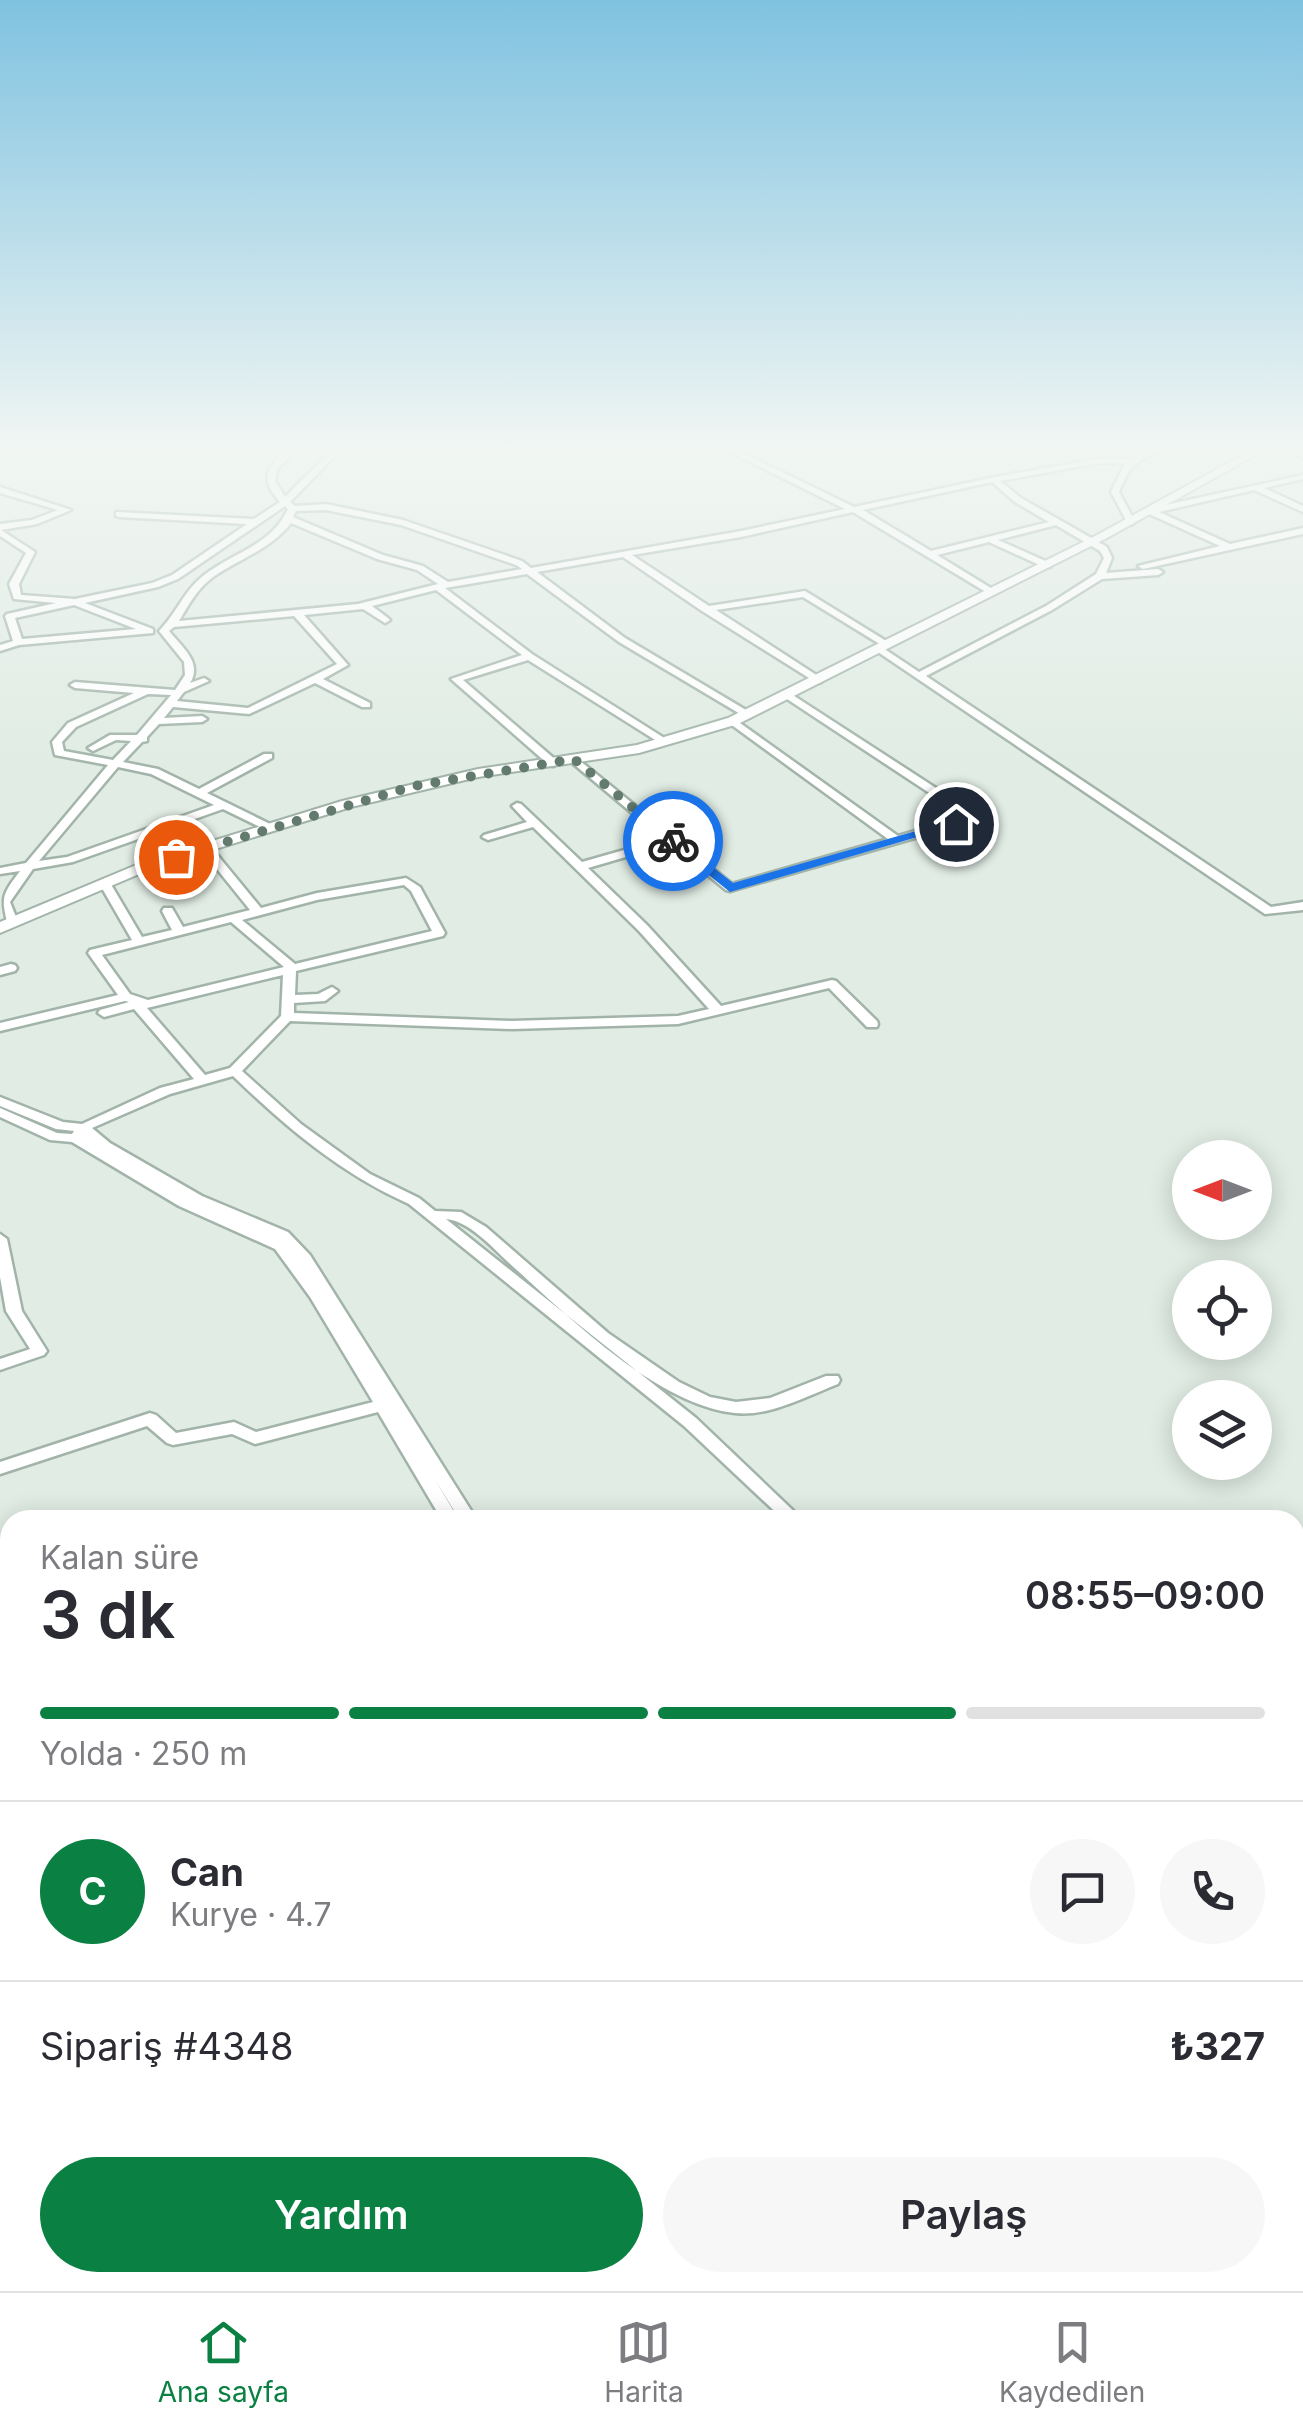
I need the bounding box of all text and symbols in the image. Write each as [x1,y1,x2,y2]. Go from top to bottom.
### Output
pin [914,782,999,867]
courier [623,791,723,891]
icon: home [929,797,984,852]
icon: bike [646,814,701,869]
pin [134,815,219,900]
icon: bag [149,830,204,885]
north arrow [1172,1140,1272,1240]
map controls [1172,1140,1272,1480]
button: locate [1172,1260,1272,1360]
button: layers [1172,1380,1272,1480]
text: Kalan süre [40,1538,199,1577]
text: 08:55–09:00 [1025,1572,1265,1618]
text: 3 dk [40,1575,175,1654]
text: Yolda · 250 m [40,1734,247,1773]
button: chat [1030,1839,1135,1944]
button: phone [1160,1839,1265,1944]
text: Can [170,1849,244,1895]
text: C [78,1868,107,1914]
text: Kurye · 4.7 [170,1895,332,1934]
text: Sipariş #4348 [40,2023,294,2069]
text: ₺327 [1170,2023,1265,2069]
button: Yardım [40,2157,643,2272]
button: Paylaş [663,2157,1265,2272]
tab: Ana sayfa [158,2315,289,2409]
tab: Harita [604,2315,684,2409]
tab: Kaydedilen [999,2315,1145,2409]

